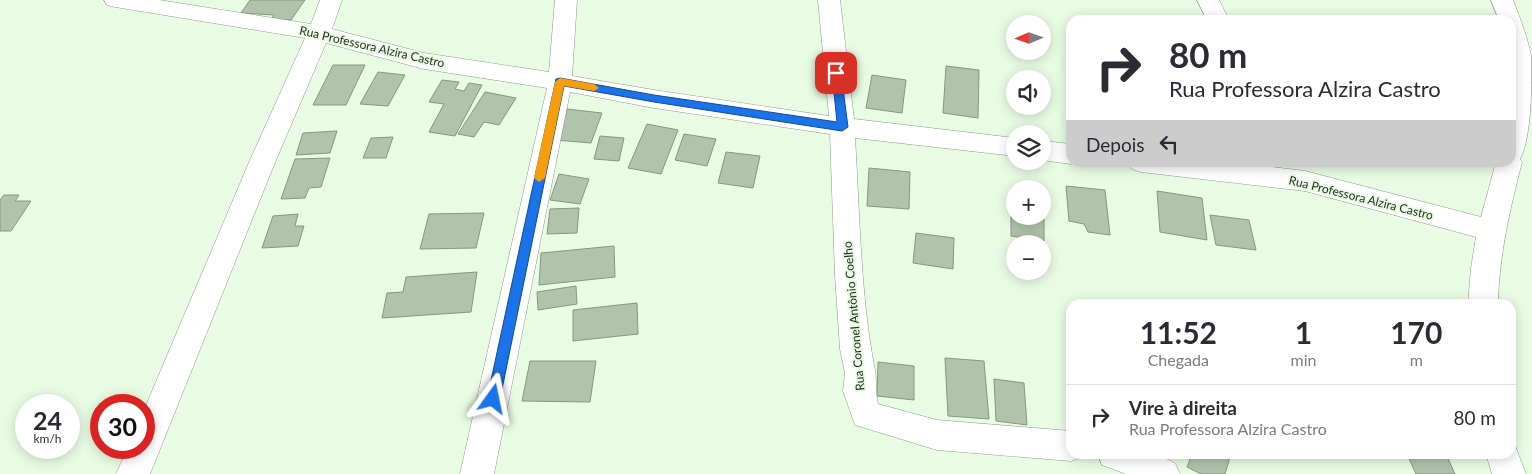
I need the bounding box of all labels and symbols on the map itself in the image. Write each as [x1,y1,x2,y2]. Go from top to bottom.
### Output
north arrow [1006,15,1051,60]
street label: Rua Professora Alzira Castro [298,23,446,71]
pin [815,52,857,94]
street label: Rua Professora Alzira Castro [1287,172,1435,223]
street label: Rua Coronel Antônio Coelho [839,241,868,391]
position arrow [466,372,518,424]
speed limit sign: 30 [90,394,155,459]

